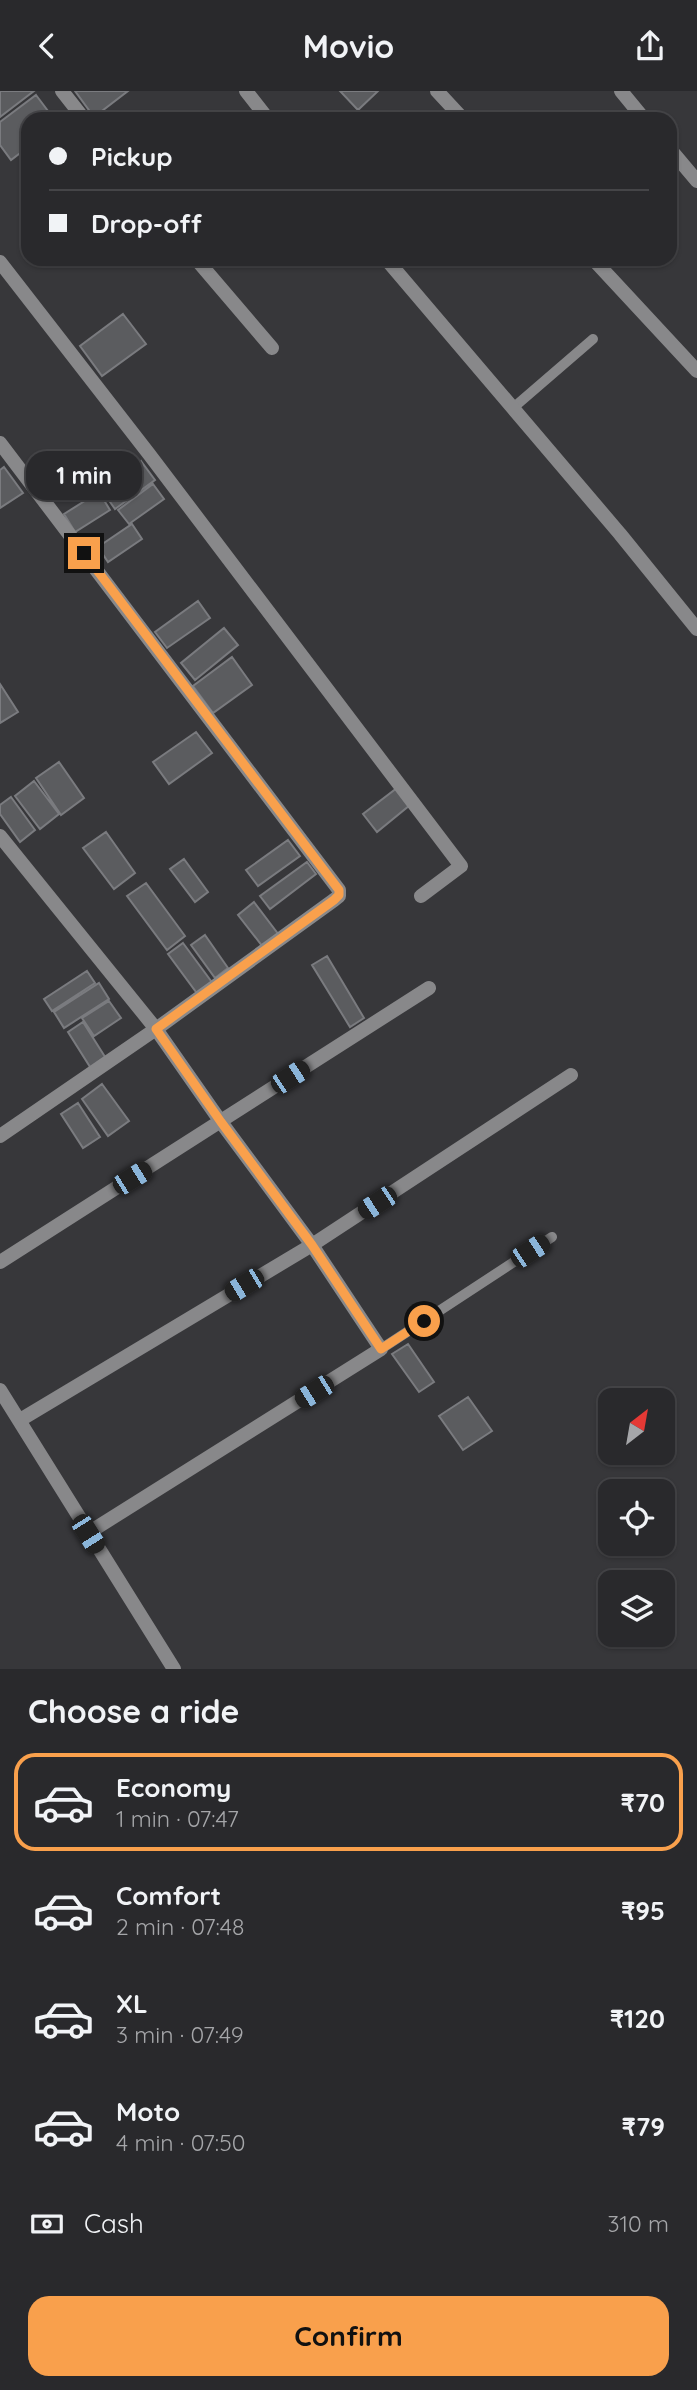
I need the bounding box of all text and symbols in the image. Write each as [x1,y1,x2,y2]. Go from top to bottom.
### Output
text: Movio [303,26,394,66]
icon: back [28,27,66,65]
icon: share [631,27,669,65]
text: Pickup [91,140,173,173]
text: Drop-off [91,207,202,240]
callout: 1 min [26,451,142,501]
text: 1 min [56,461,112,490]
route end [68,537,100,569]
car [267,1057,314,1097]
car [109,1158,156,1198]
car [354,1183,401,1223]
car [507,1231,554,1271]
car [221,1265,268,1305]
route start [408,1305,440,1337]
car [291,1372,338,1412]
north arrow [598,1388,676,1465]
map controls [598,1388,675,1647]
button: locate [598,1479,675,1556]
car [68,1511,109,1557]
button: layers [598,1570,675,1647]
text: Choose a ride [28,1691,240,1731]
icon: car [32,1771,95,1834]
text: Economy [116,1771,231,1804]
text: ₹70 [620,1786,665,1819]
text: 1 min · 07:47 [116,1804,239,1833]
icon: car [32,1879,95,1942]
text: Comfort [116,1879,221,1912]
text: ₹95 [621,1894,665,1927]
text: 2 min · 07:48 [116,1912,244,1941]
icon: car [32,1987,95,2050]
text: XL [116,1987,148,2020]
text: ₹120 [610,2002,665,2035]
text: 3 min · 07:49 [116,2020,244,2049]
icon: car [32,2095,95,2158]
text: Moto [116,2095,180,2128]
text: ₹79 [622,2110,665,2143]
text: 4 min · 07:50 [116,2128,245,2157]
icon: cash [28,2205,66,2243]
text: Cash [84,2207,144,2240]
text: 310 m [607,2209,669,2238]
button: Confirm [28,2296,669,2376]

